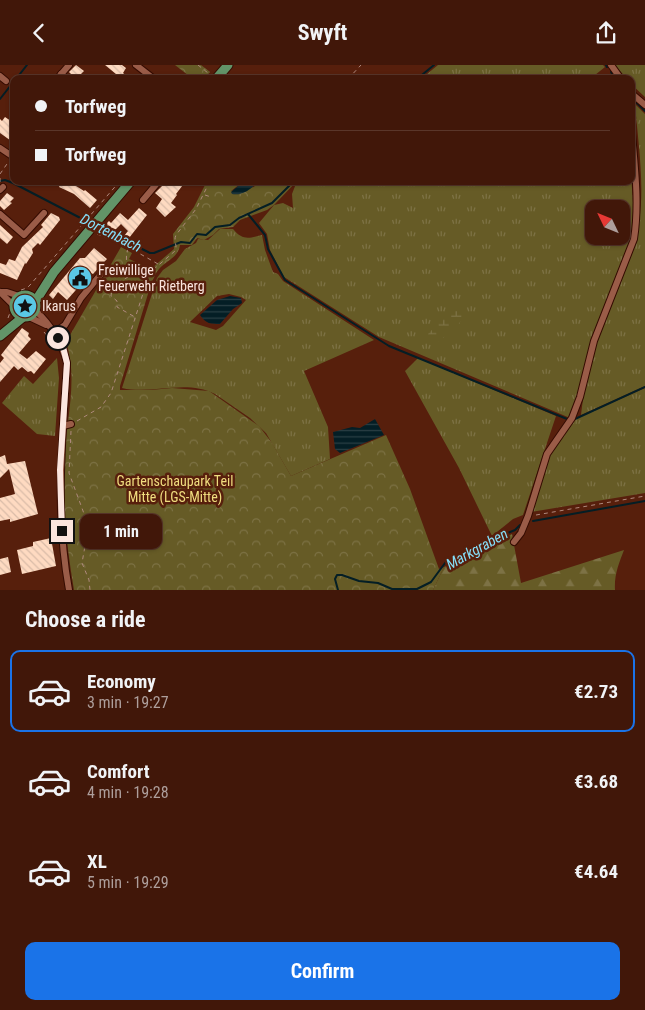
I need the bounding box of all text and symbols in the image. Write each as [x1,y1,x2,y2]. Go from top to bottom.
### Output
icon: back [25,19,53,47]
icon: share [592,19,620,47]
text: Swyft [298,20,347,45]
text: Torfweg [65,95,126,118]
text: Torfweg [65,143,126,166]
north arrow [585,200,630,245]
map controls [585,200,630,245]
water label: Dortenbach [77,210,145,256]
place label: Freiwillige Feuerwehr Rietberg [98,262,205,294]
public building icon: Freiwillige Feuerwehr Rietberg [67,265,93,291]
place icon: Ikarus [12,293,38,319]
place label: Ikarus [42,298,76,314]
route start [47,327,69,349]
park label: Gartenschaupark Teil Mitte (LGS-Mitte) [117,473,233,506]
callout: 1 min [80,513,162,549]
route end [51,520,73,542]
text: 1 min [103,522,139,541]
water label: Markgraben [443,525,511,573]
text: Choose a ride [25,607,146,632]
icon: car [27,669,72,714]
text: Economy [87,670,156,693]
text: €2.73 [574,680,618,703]
text: 3 min · 19:27 [87,693,169,712]
icon: car [27,759,72,804]
text: Comfort [87,760,150,783]
text: €3.68 [574,770,618,793]
text: 4 min · 19:28 [87,783,169,802]
icon: car [27,849,72,894]
text: XL [87,850,107,873]
text: €4.64 [574,860,618,883]
text: 5 min · 19:29 [87,873,169,892]
button: Confirm [25,942,620,1000]

